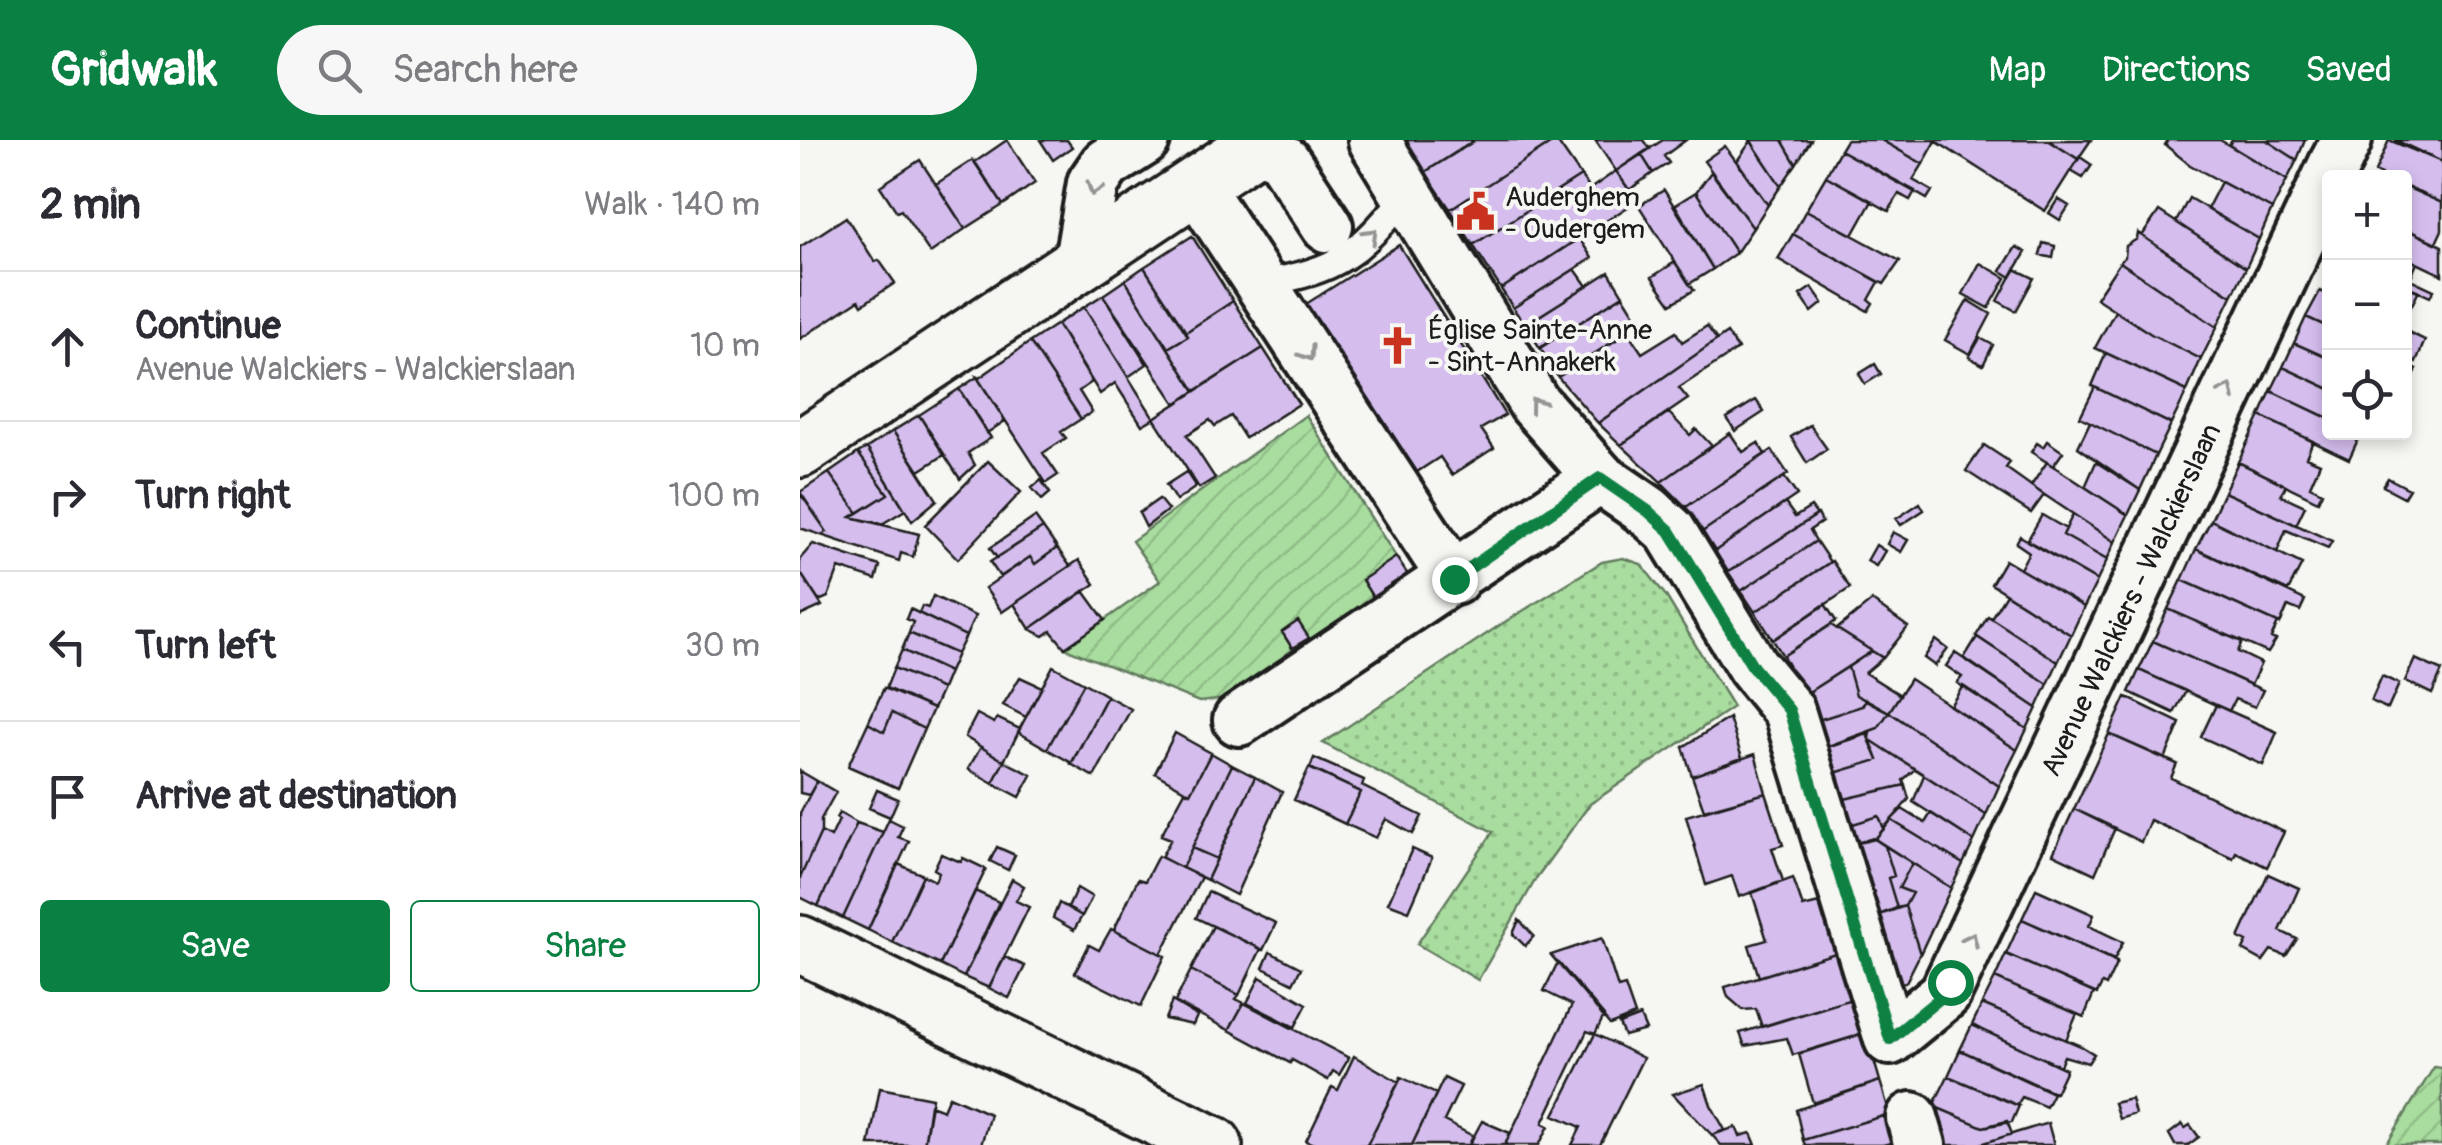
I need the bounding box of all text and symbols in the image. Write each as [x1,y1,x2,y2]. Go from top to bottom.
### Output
search box [277,25,977,115]
text: Gridwalk [50,40,217,100]
icon: search [312,43,367,98]
text: Search here [392,46,578,94]
text: Map [1989,48,2047,92]
text: Directions [2102,48,2250,92]
text: Saved [2305,48,2392,92]
map controls [2322,170,2412,440]
button: + [2322,170,2412,260]
text: 2 min [40,179,141,231]
one-way arrow [1086,179,1106,197]
place label: Auderghem - Oudergem [1505,180,1645,247]
text: Walk · 140 m [584,185,760,225]
public building icon: Auderghem - Oudergem [1454,191,1496,233]
one-way arrow [1360,228,1378,246]
button: − [2322,260,2412,350]
text: Continue [135,302,281,350]
place label: Église Sainte-Anne - Sint-Annakerk [1428,313,1652,380]
icon: ahead [40,319,95,374]
church icon: Église Sainte-Anne - Sint-Annakerk [1377,324,1419,366]
text: 10 m [690,326,760,366]
one-way arrow [1296,343,1315,361]
text: Avenue Walckiers - Walckierslaan [135,350,576,390]
button: locate [2322,350,2412,440]
one-way arrow [2216,383,2236,401]
one-way arrow [1531,397,1548,415]
street label: Avenue Walckiers - Walckierslaan [2034,418,2229,782]
icon: right [40,469,95,524]
text: Turn right [135,472,290,520]
text: 100 m [668,476,760,516]
route end [1432,557,1478,603]
icon: left [40,619,95,674]
text: Turn left [135,622,276,670]
text: 30 m [685,626,760,666]
icon: arrive [40,769,95,824]
text: Arrive at destination [135,772,457,820]
button: Save [40,900,390,992]
button: Share [410,900,760,992]
one-way arrow [1958,931,1978,949]
route start [1928,960,1974,1006]

